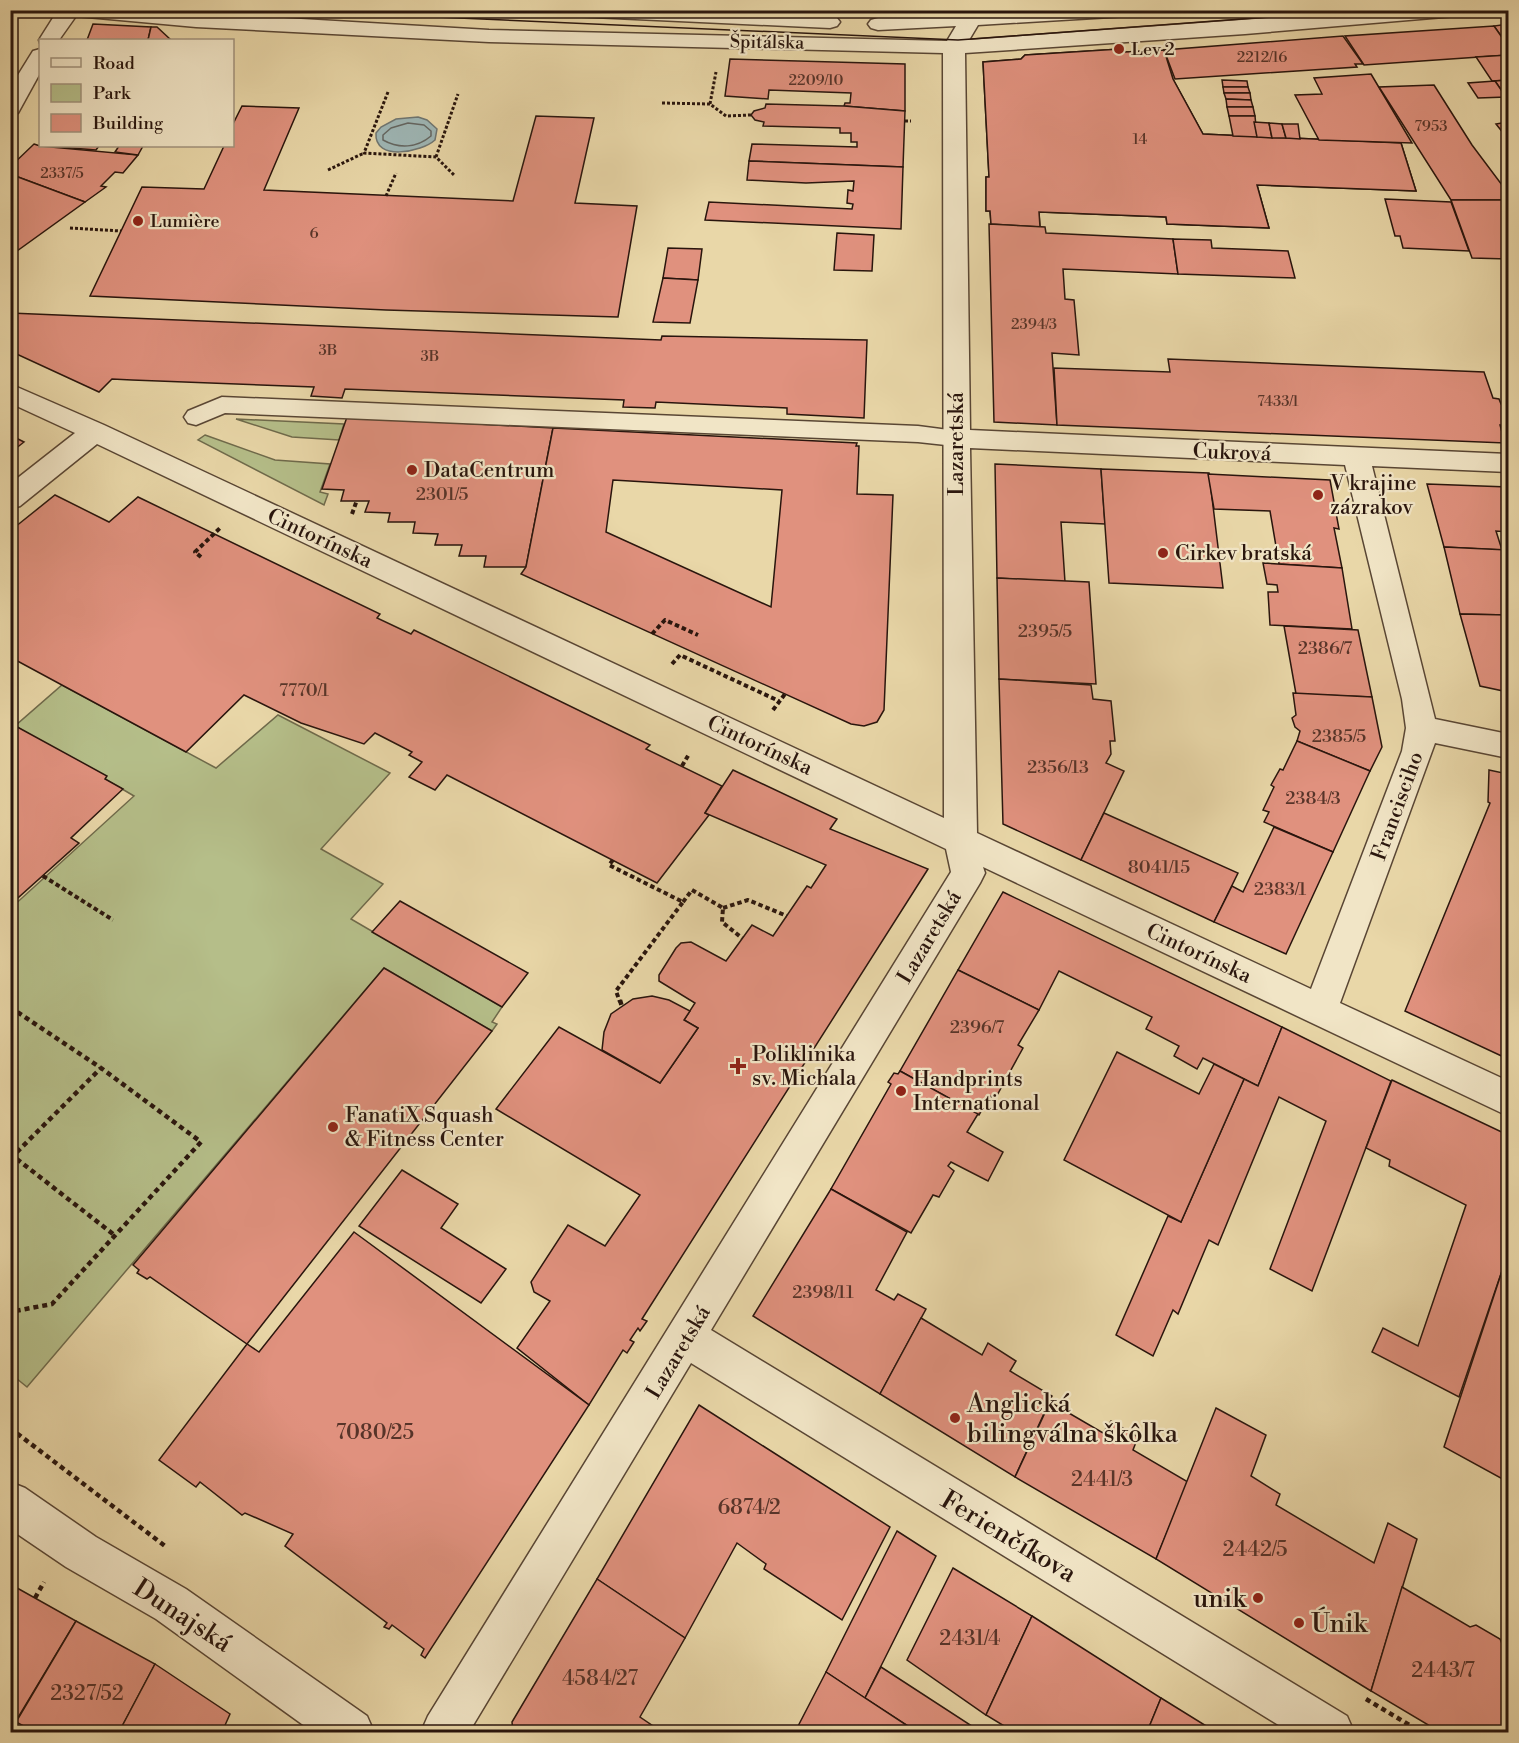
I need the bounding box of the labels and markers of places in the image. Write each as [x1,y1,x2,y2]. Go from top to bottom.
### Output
place label: Lev 2 [1131,38,1175,61]
marker: Lev 2 [1112,42,1126,56]
place label: Lumière [150,210,220,233]
marker: Lumière [131,214,145,228]
place label: DataCentrum [424,458,554,484]
marker: DataCentrum [405,463,419,477]
place label: V krajine zázrakov [1329,471,1417,521]
marker: V krajine zázrakov [1311,488,1325,502]
place label: Cirkev bratská [1175,541,1312,567]
marker: Cirkev bratská [1156,546,1170,560]
place label: Poliklinika sv. Michala [752,1042,857,1092]
marker: Poliklinika sv. Michala [729,1057,747,1075]
place label: Handprints International [913,1067,1039,1117]
marker: Handprints International [894,1084,908,1098]
place label: FanatiX Squash & Fitness Center [345,1103,504,1153]
marker: FanatiX Squash & Fitness Center [326,1120,340,1134]
place label: Anglická bilingválna škôlka [966,1388,1179,1450]
marker: Anglická bilingválna škôlka [948,1411,962,1425]
place label: unik [1194,1583,1247,1615]
marker: unik [1251,1591,1265,1605]
place label: Únik [1311,1606,1369,1640]
marker: Únik [1292,1616,1306,1630]

